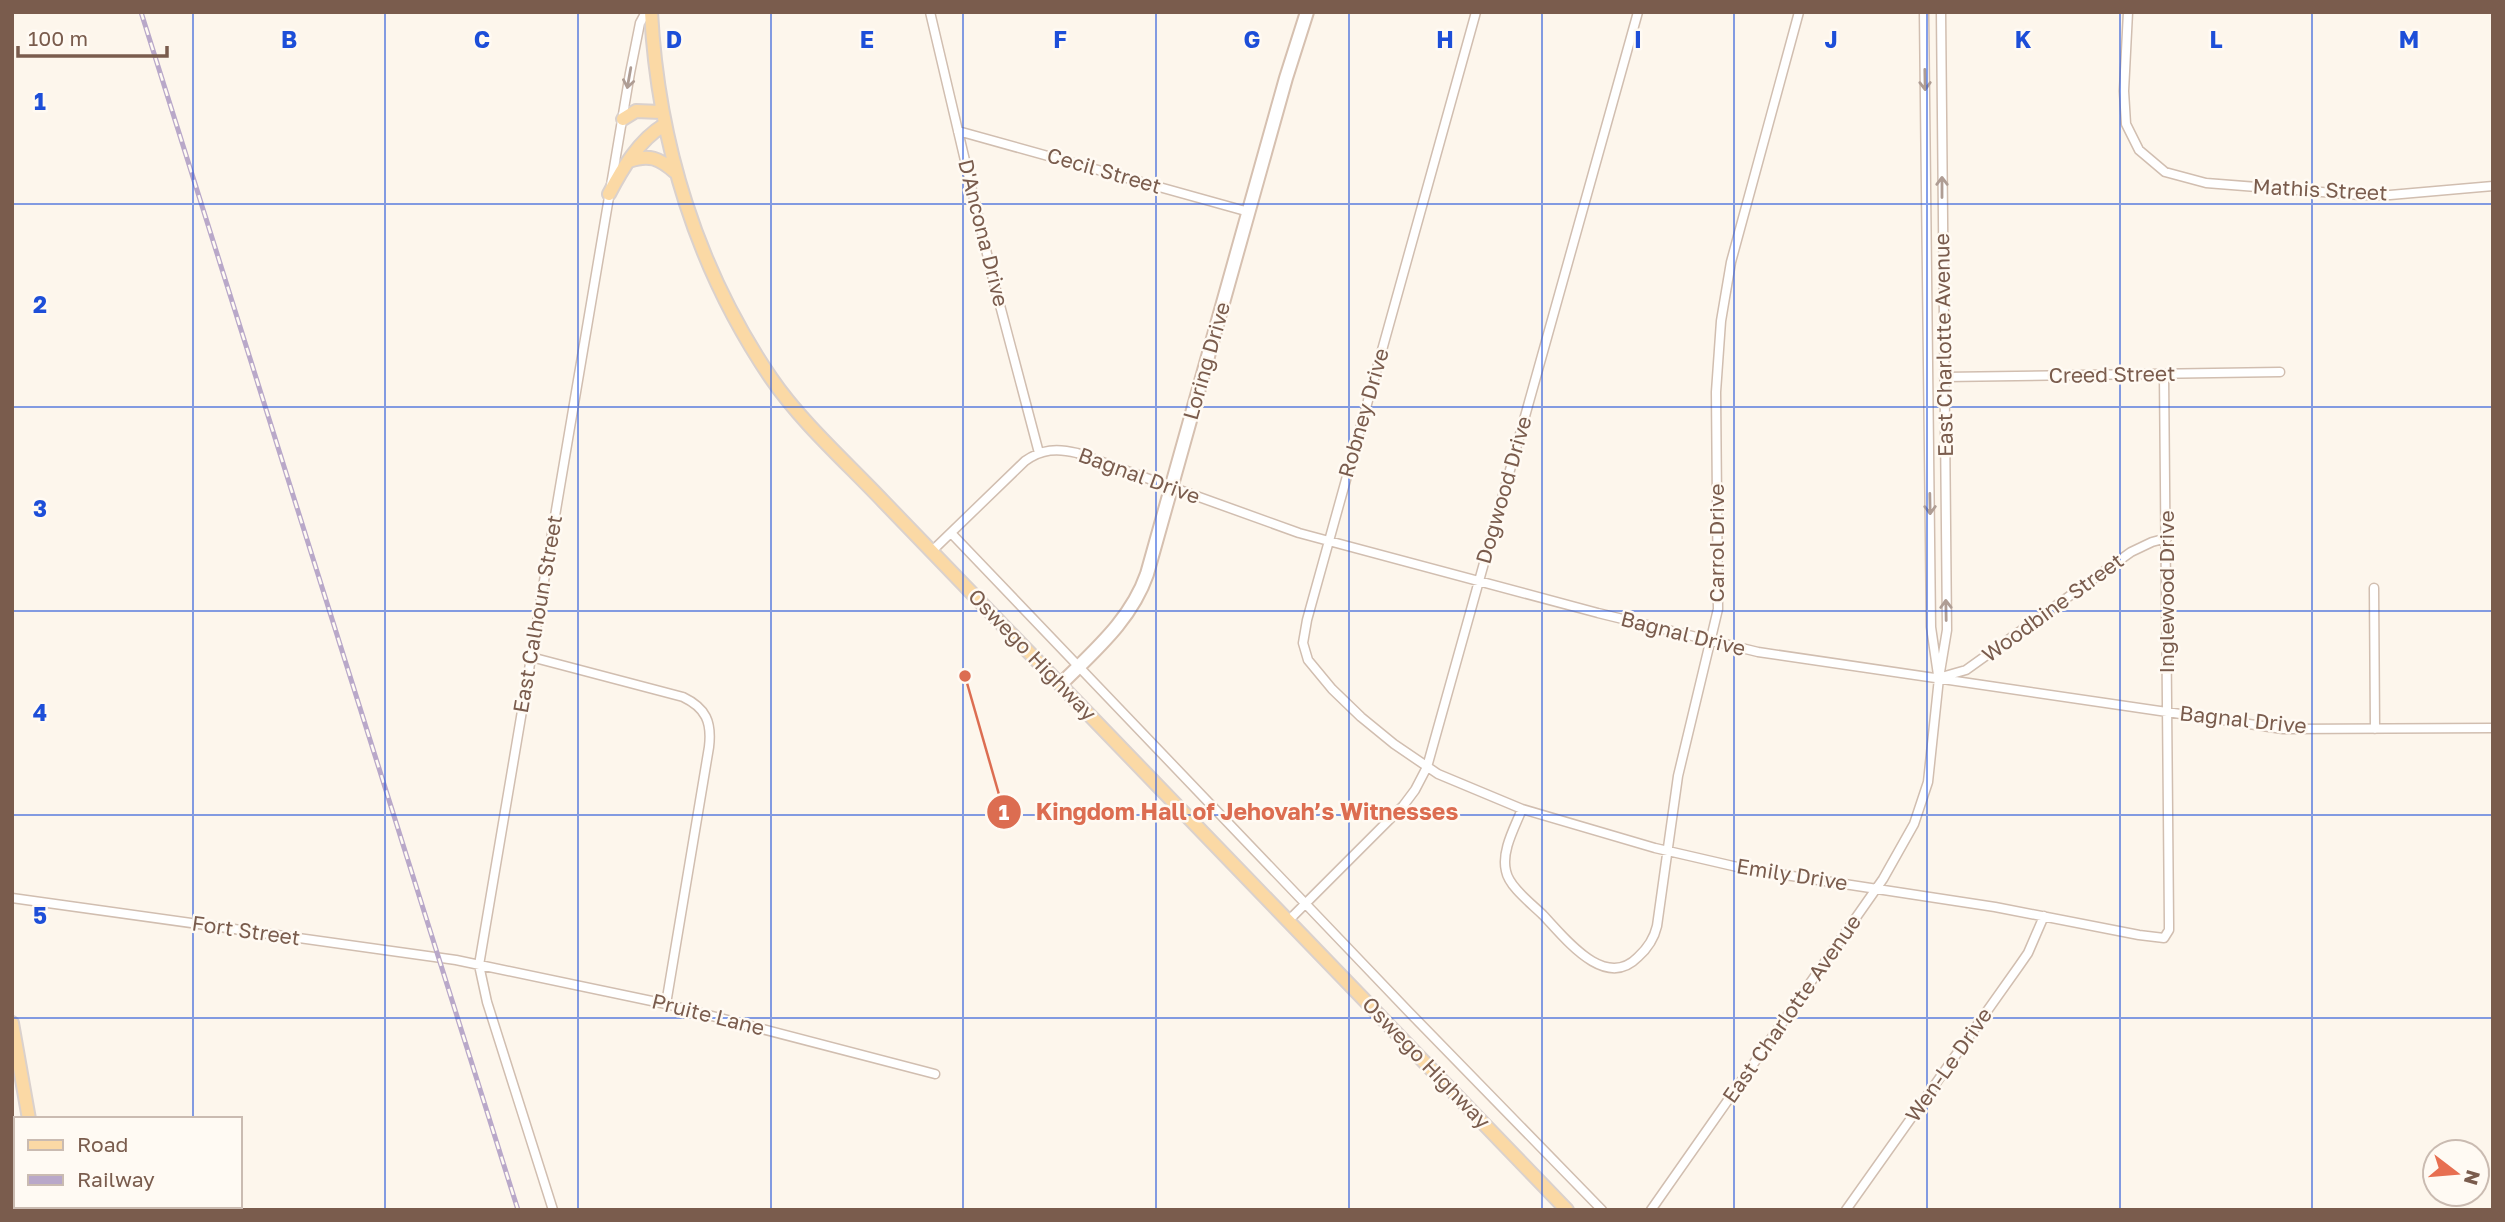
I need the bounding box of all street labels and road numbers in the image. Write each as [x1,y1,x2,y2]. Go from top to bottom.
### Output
street label: Cecil Street [1044,141,1164,199]
street label: D'Ancona Drive [953,156,1015,309]
street label: Mathis Street [2252,172,2388,206]
street label: East Charlotte Avenue [1928,233,1958,457]
street label: Loring Drive [1177,299,1235,423]
street label: Robney Drive [1332,345,1394,480]
street label: Creed Street [2048,360,2176,388]
street label: Dogwood Drive [1470,413,1537,567]
street label: Bagnal Drive [1075,441,1204,509]
street label: Carrol Drive [1703,484,1729,602]
street label: Inglewood Drive [2153,510,2179,674]
street label: East Calhoun Street [507,513,567,715]
street label: Woodbine Street [1977,547,2128,667]
street label: Oswego Highway [963,583,1102,726]
street label: Bagnal Drive [1618,605,1748,661]
street label: Bagnal Drive [2178,699,2308,739]
street label: Emily Drive [1735,852,1850,896]
street label: East Charlotte Avenue [1716,909,1866,1108]
street label: Fort Street [190,910,302,950]
street label: Pruite Lane [649,987,767,1041]
street label: Oswego Highway [1357,991,1496,1134]
street label: Wen-Le Drive [1899,1002,1997,1127]

